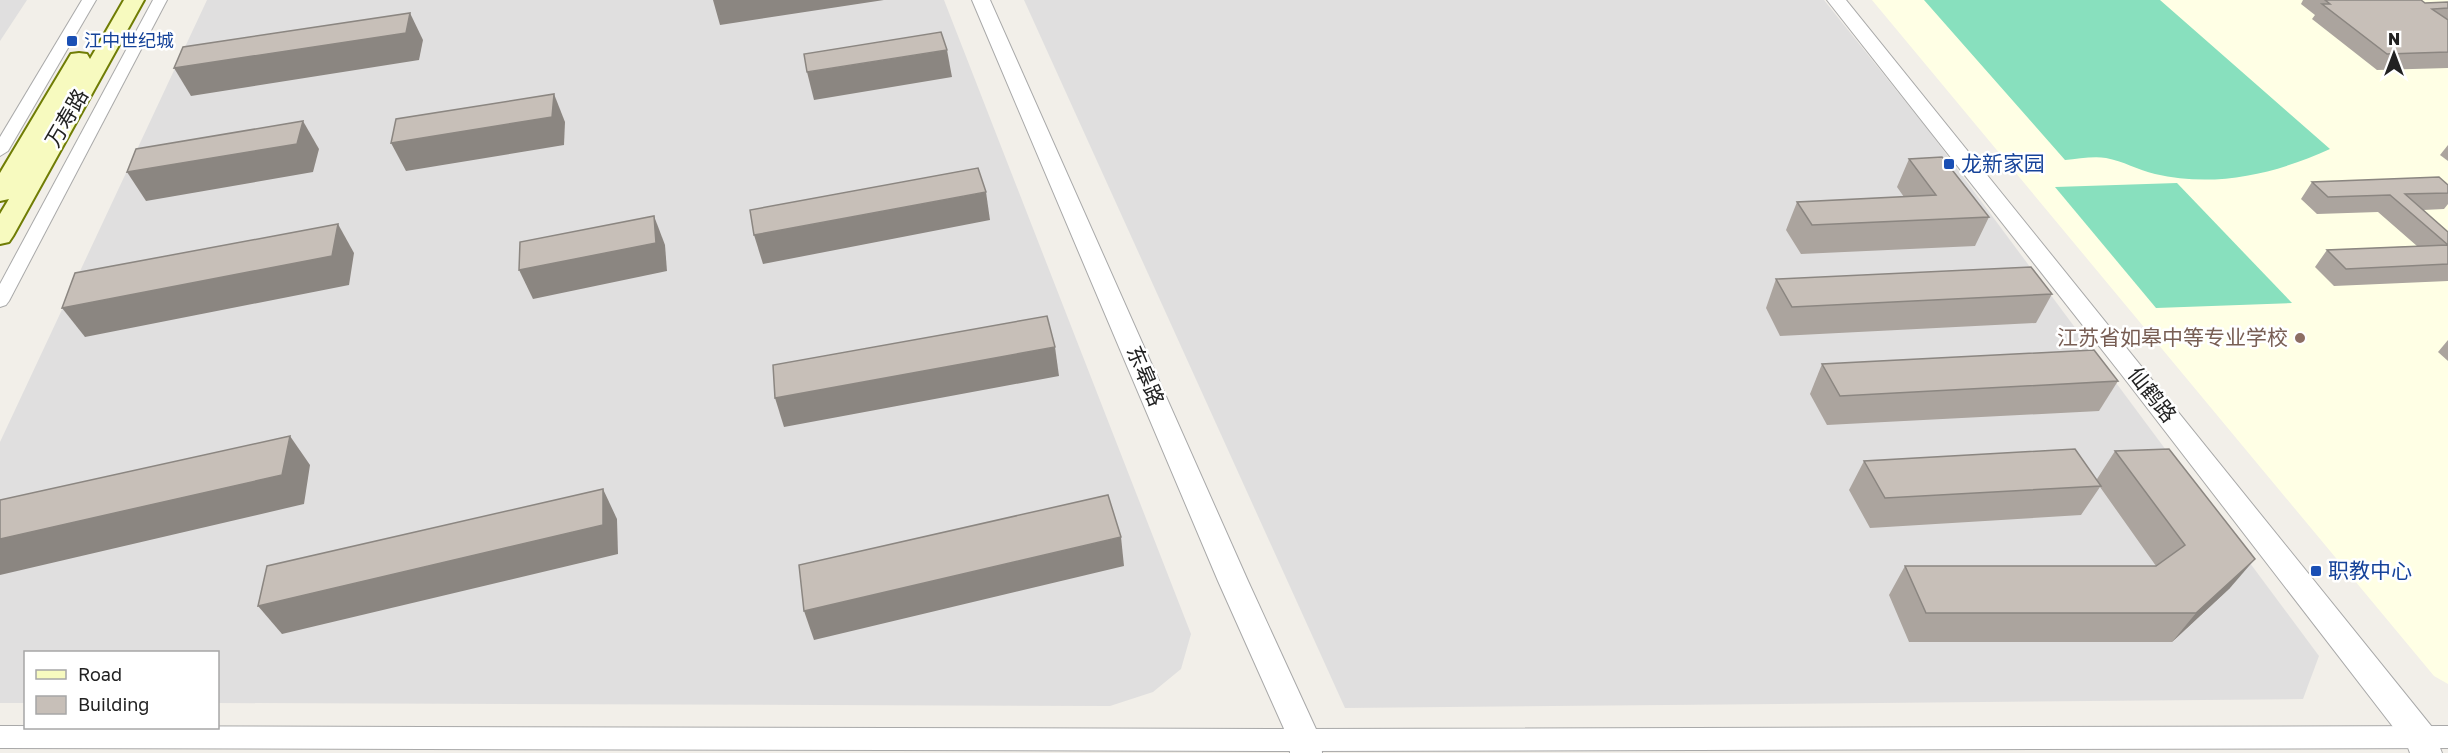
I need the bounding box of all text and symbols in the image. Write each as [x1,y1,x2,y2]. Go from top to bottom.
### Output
north arrow [2364,24,2424,84]
place label: 江中世纪城 [84,29,174,51]
text: N [2388,29,2400,49]
marker: 江中世纪城 [65,34,79,48]
street label: 万寿路 [39,84,93,151]
place label: 龙新家园 [1961,150,2045,176]
marker: 龙新家园 [1942,157,1956,171]
place label: 江苏省如皋中等专业学校 [2057,324,2288,350]
marker: 江苏省如皋中等专业学校 [2293,331,2307,345]
street label: 东皋路 [1122,342,1170,410]
street label: 仙鹤路 [2123,362,2182,427]
place label: 职教中心 [2328,557,2412,583]
marker: 职教中心 [2309,564,2323,578]
legend [24,651,219,729]
text: Road [78,663,122,685]
text: Building [78,693,149,715]

